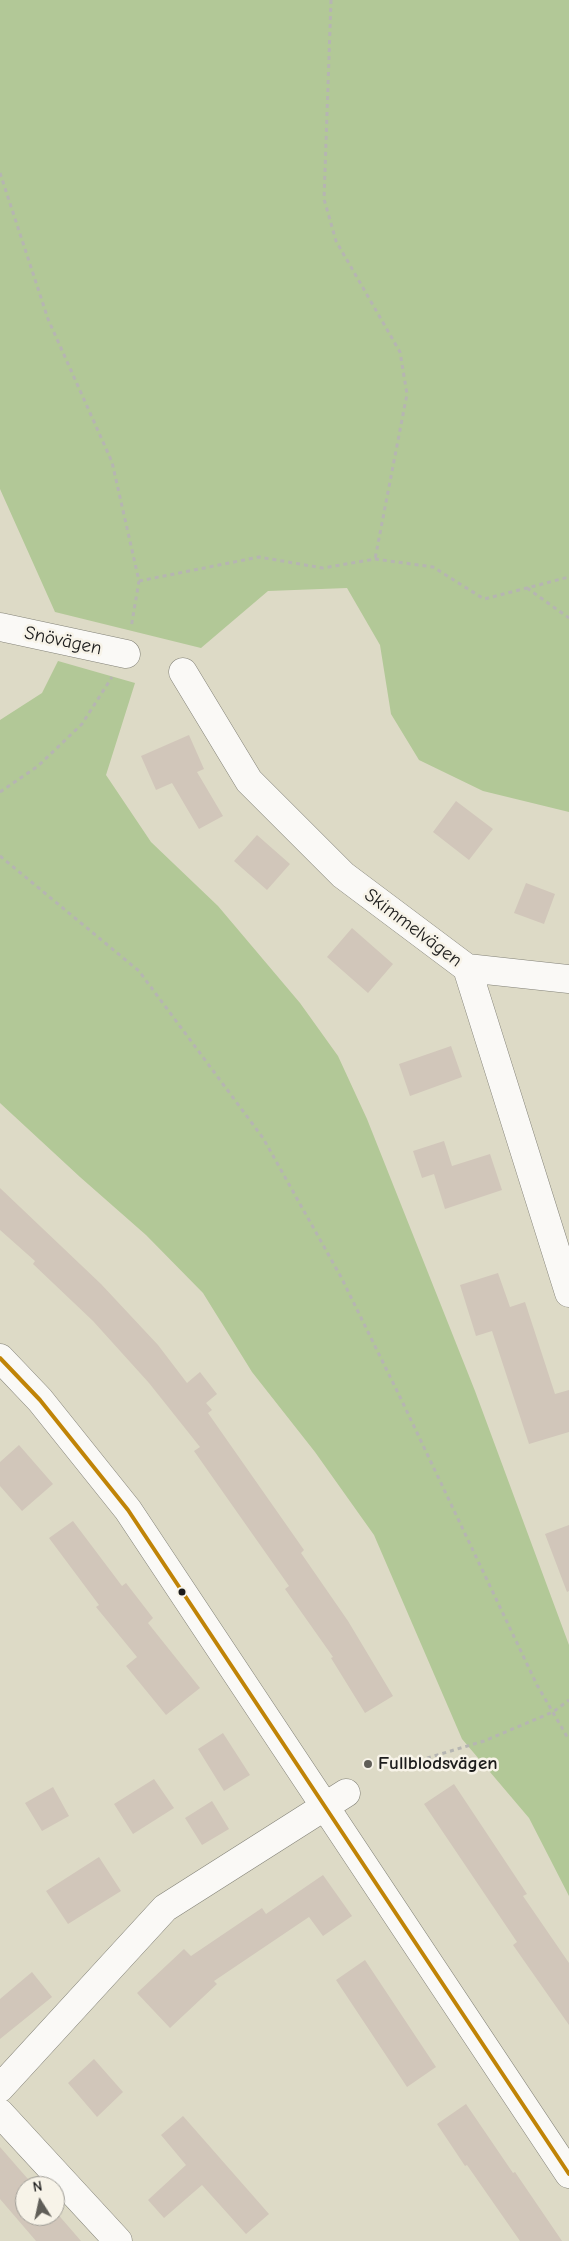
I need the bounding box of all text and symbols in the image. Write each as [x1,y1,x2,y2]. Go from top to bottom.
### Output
street label: Snövägen [22,622,104,660]
street label: Skimmelvägen [360,884,466,972]
unlabelled marker [177,1587,187,1597]
place label: Fullblodsvägen [378,1753,498,1775]
marker: Fullblodsvägen [362,1758,374,1770]
north arrow [15,2176,65,2226]
text: N [31,2178,43,2196]

